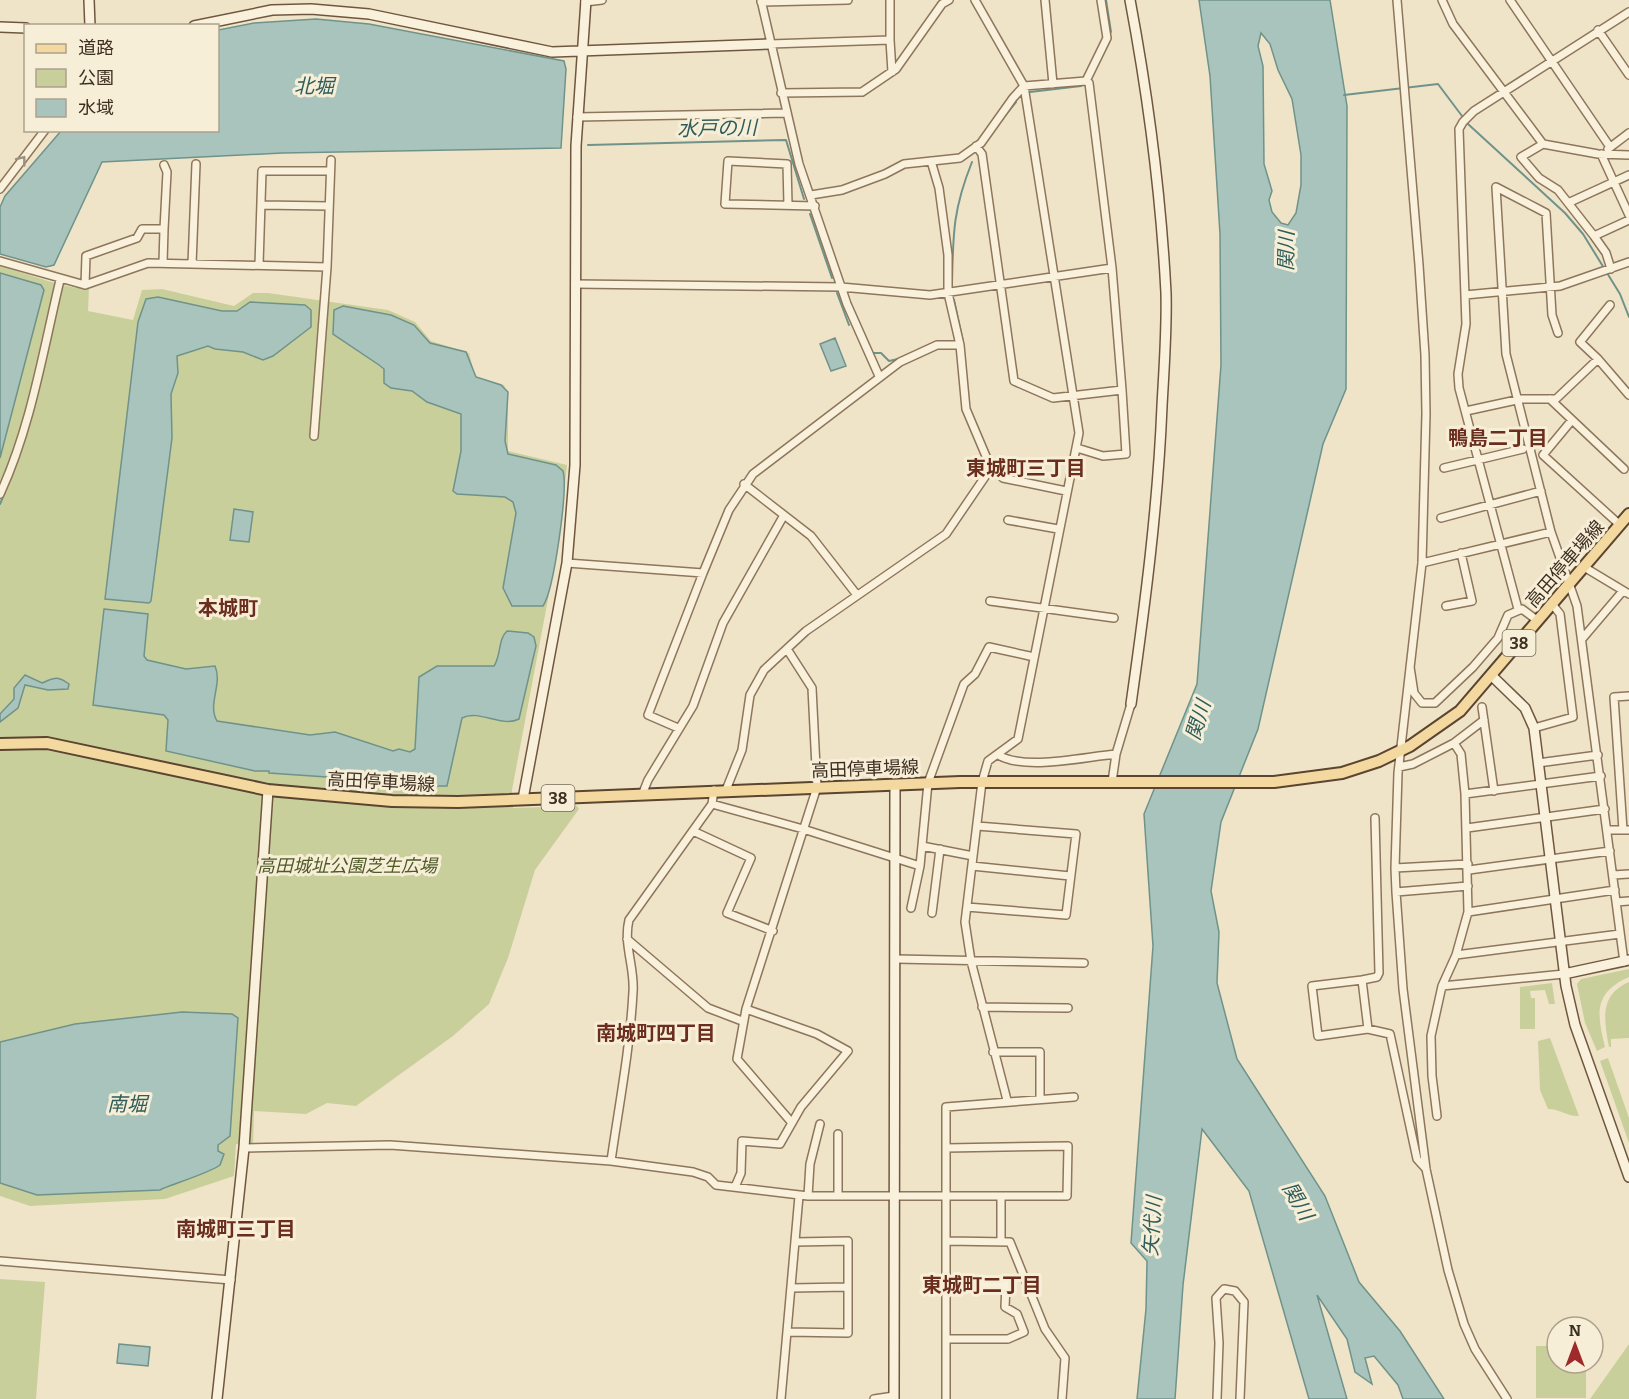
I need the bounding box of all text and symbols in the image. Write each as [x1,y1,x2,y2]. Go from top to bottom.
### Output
legend [24,24,219,132]
text: 道路 [78,37,114,59]
text: 公園 [78,67,114,89]
water label: 北堀 [294,74,337,98]
text: 水域 [78,97,114,119]
water label: 水戸の川 [677,115,759,141]
one-way arrow [14,155,25,166]
water label: 関川 [1274,229,1298,271]
district label: 鴨島二丁目 [1448,426,1548,450]
district label: 東城町三丁目 [966,456,1086,480]
street label: 高田停車場線 [1521,516,1609,612]
district label: 本城町 [198,596,258,620]
road number: 38 [1502,630,1536,656]
water label: 関川 [1181,695,1216,743]
street label: 高田停車場線 [811,756,919,782]
street label: 高田停車場線 [326,768,436,796]
road number: 38 [542,785,574,811]
park label: 高田城址公園芝生広場 [257,855,439,877]
district label: 南城町四丁目 [596,1021,716,1045]
water label: 南堀 [107,1092,150,1116]
water label: 関川 [1278,1178,1319,1226]
water label: 矢代川 [1138,1193,1166,1257]
district label: 南城町三丁目 [176,1217,296,1241]
district label: 東城町二丁目 [922,1273,1042,1297]
north arrow [1545,1315,1605,1375]
text: N [1569,1321,1581,1340]

